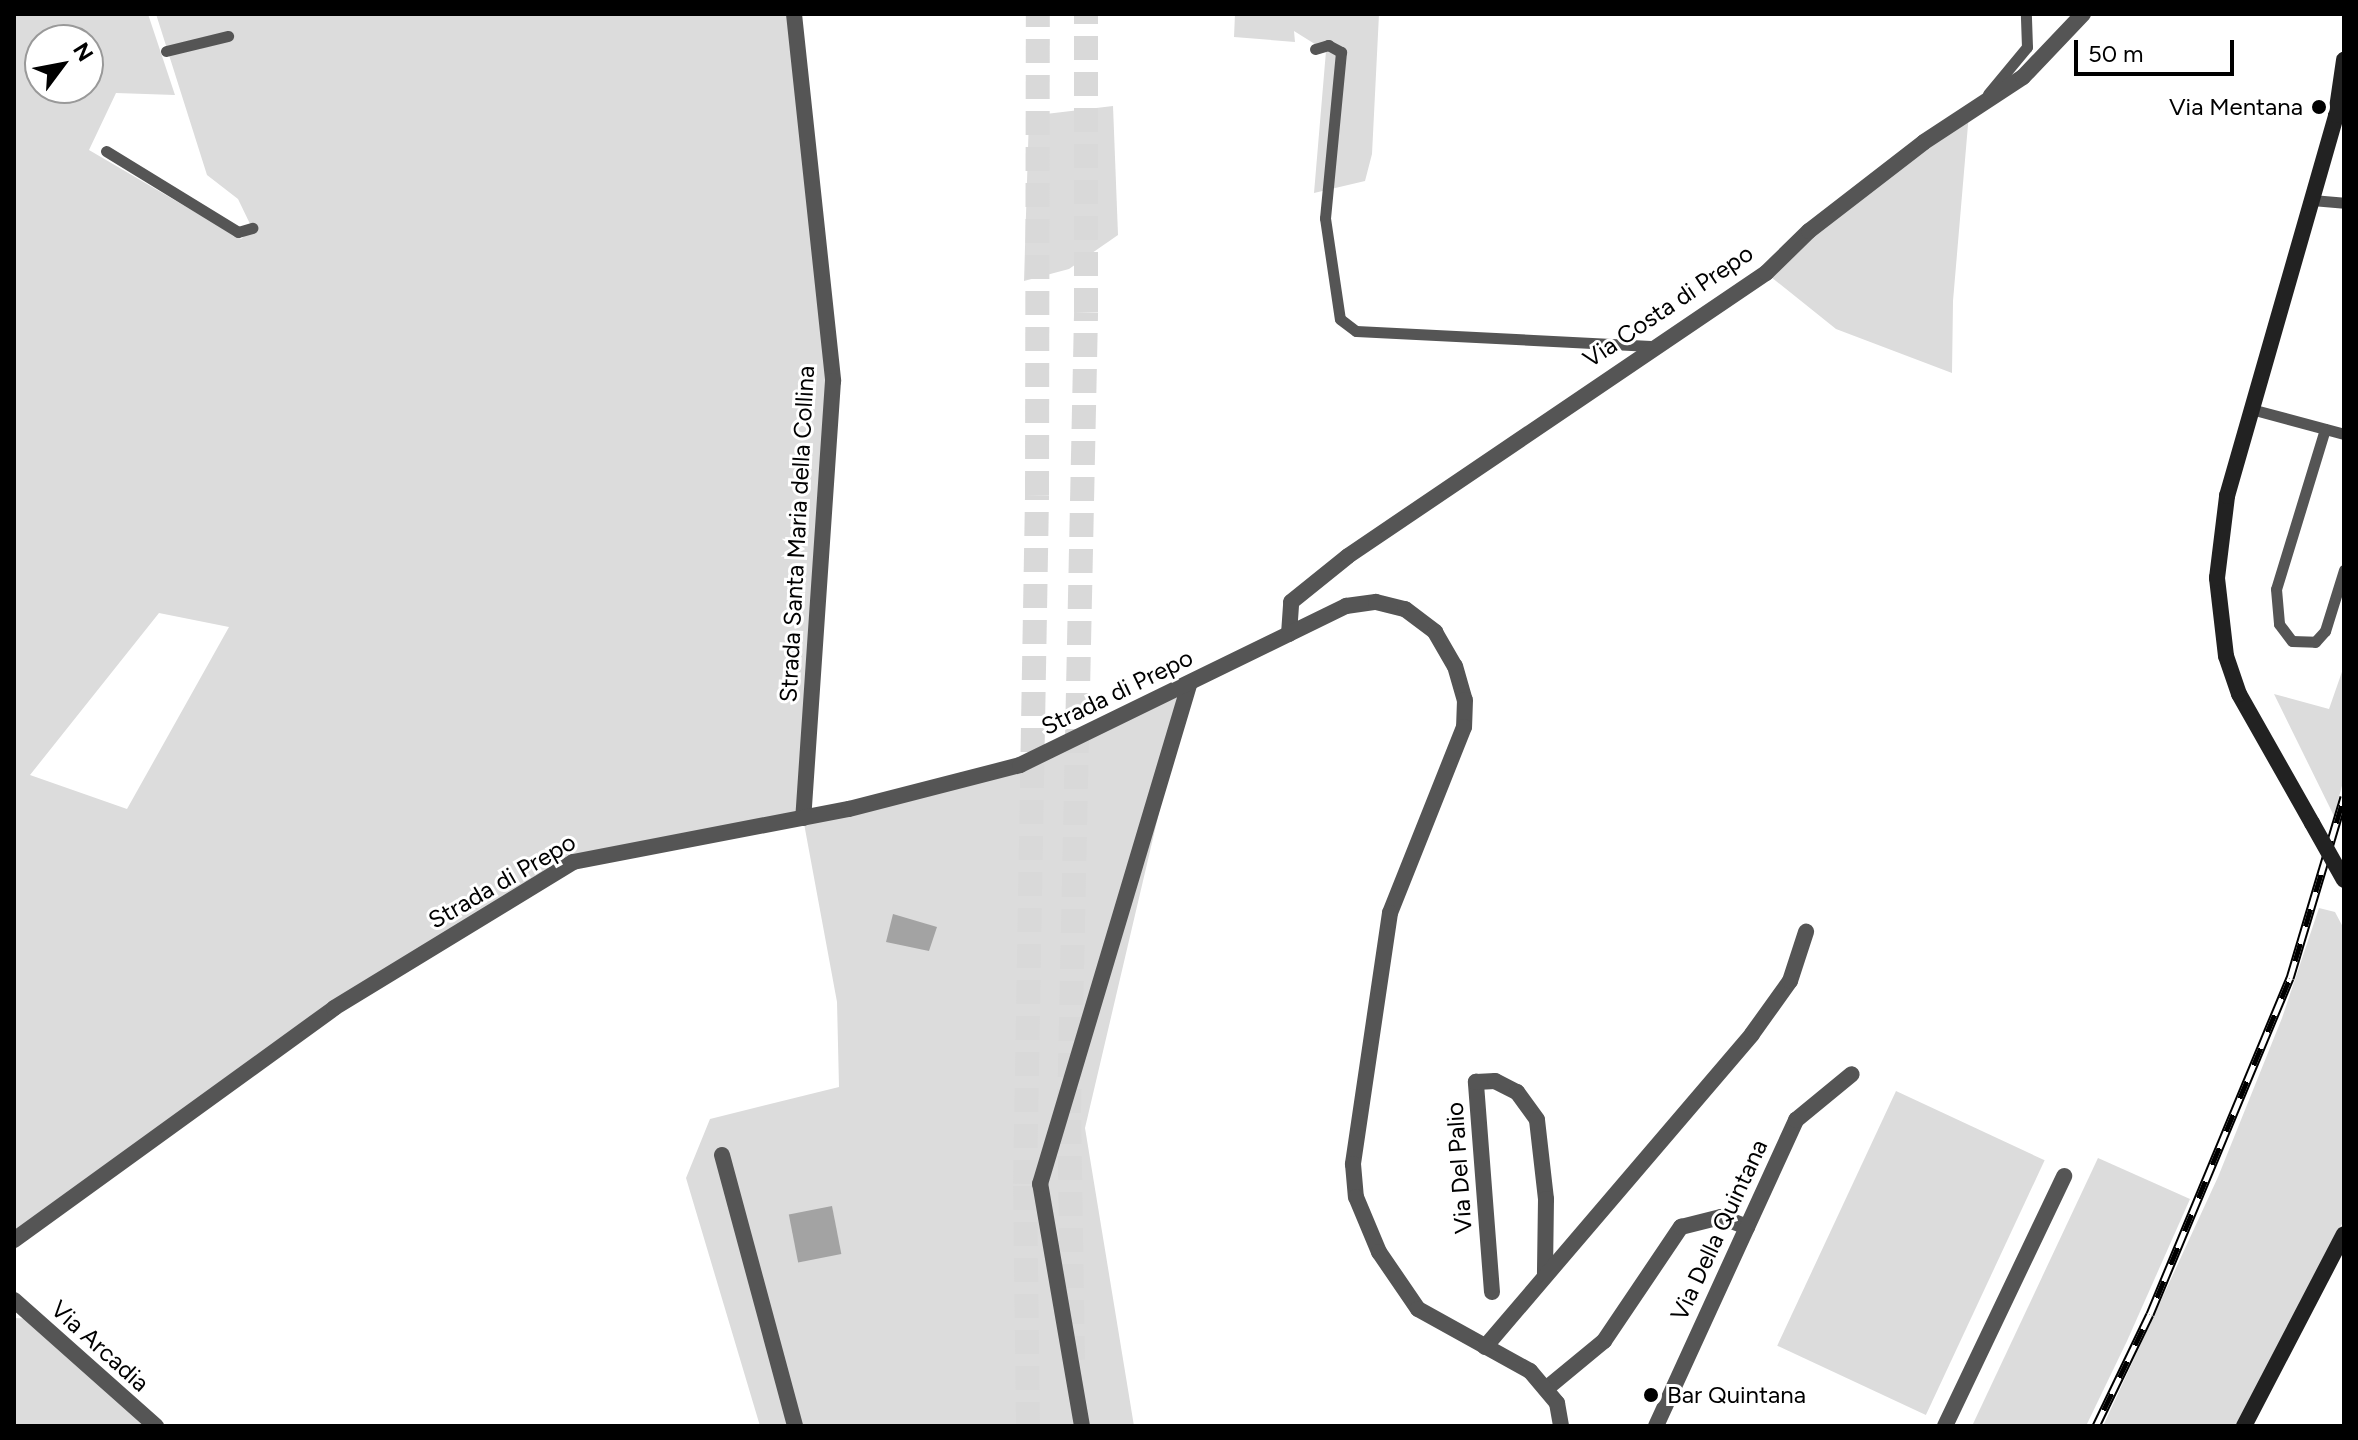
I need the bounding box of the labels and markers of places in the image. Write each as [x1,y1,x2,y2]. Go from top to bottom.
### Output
place label: Via Mentana [2169,93,2303,121]
marker: Via Mentana [2310,98,2328,116]
place label: Bar Quintana [1667,1381,1806,1409]
marker: Bar Quintana [1642,1386,1660,1404]

